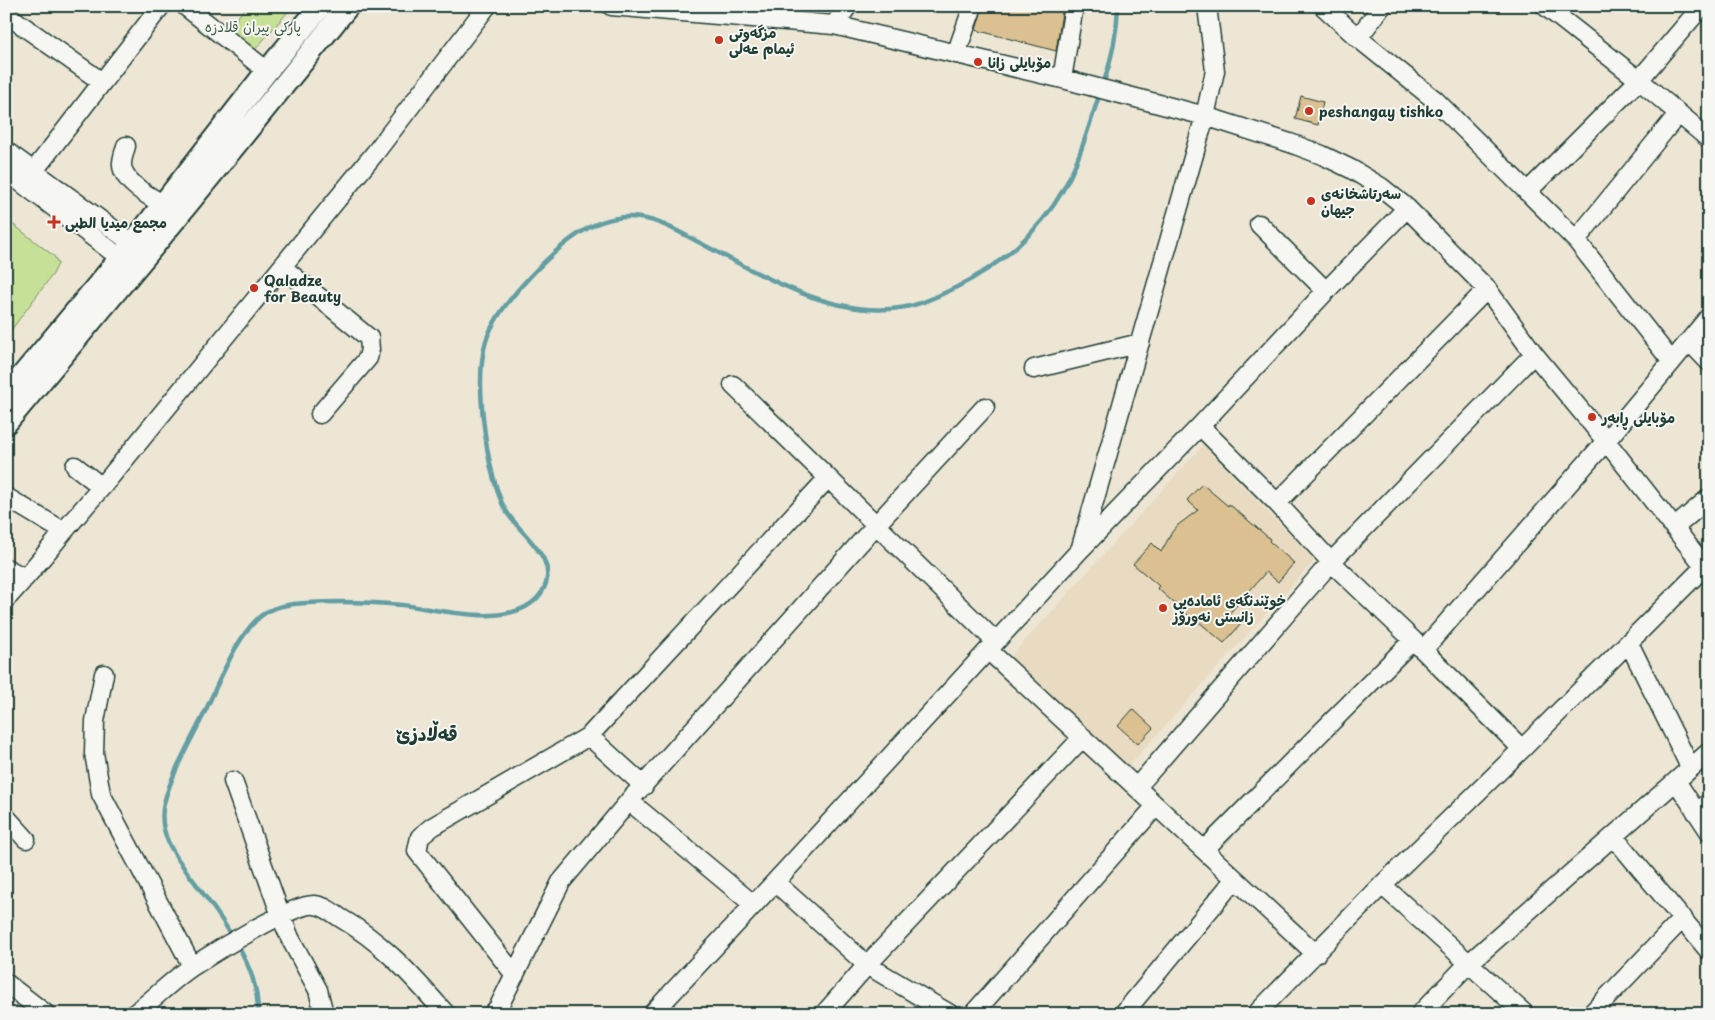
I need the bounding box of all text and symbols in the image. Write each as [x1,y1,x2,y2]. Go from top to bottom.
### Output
park label: پارکی پیران قلادزه [205,16,301,37]
place label: مزگەوتی ئیمام عەلی [729,22,795,60]
marker: مزگەوتی ئیمام عەلی [713,34,725,46]
place label: مۆبایلی زانا [988,52,1051,73]
marker: مۆبایلی زانا [972,56,984,68]
place label: peshangay tishko [1319,101,1443,122]
marker: peshangay tishko [1303,105,1315,117]
place label: سەرتاشخانەی جیهان [1321,183,1401,220]
marker: سەرتاشخانەی جیهان [1305,195,1317,207]
place label: مجمع میدیا الطبی [65,212,167,233]
marker: مجمع میدیا الطبی [47,215,61,229]
place label: Qaladze for Beauty [264,270,341,307]
marker: Qaladze for Beauty [248,282,260,294]
place label: مۆبایلی ڕابەر [1600,407,1675,430]
marker: مۆبایلی ڕابەر [1586,411,1598,423]
place label: خوێندنگەی ئامادەیی زانستی نەورۆز [1171,590,1286,627]
marker: خوێندنگەی ئامادەیی زانستی نەورۆز [1157,602,1169,614]
district label: قەڵادزێ [395,719,458,747]

